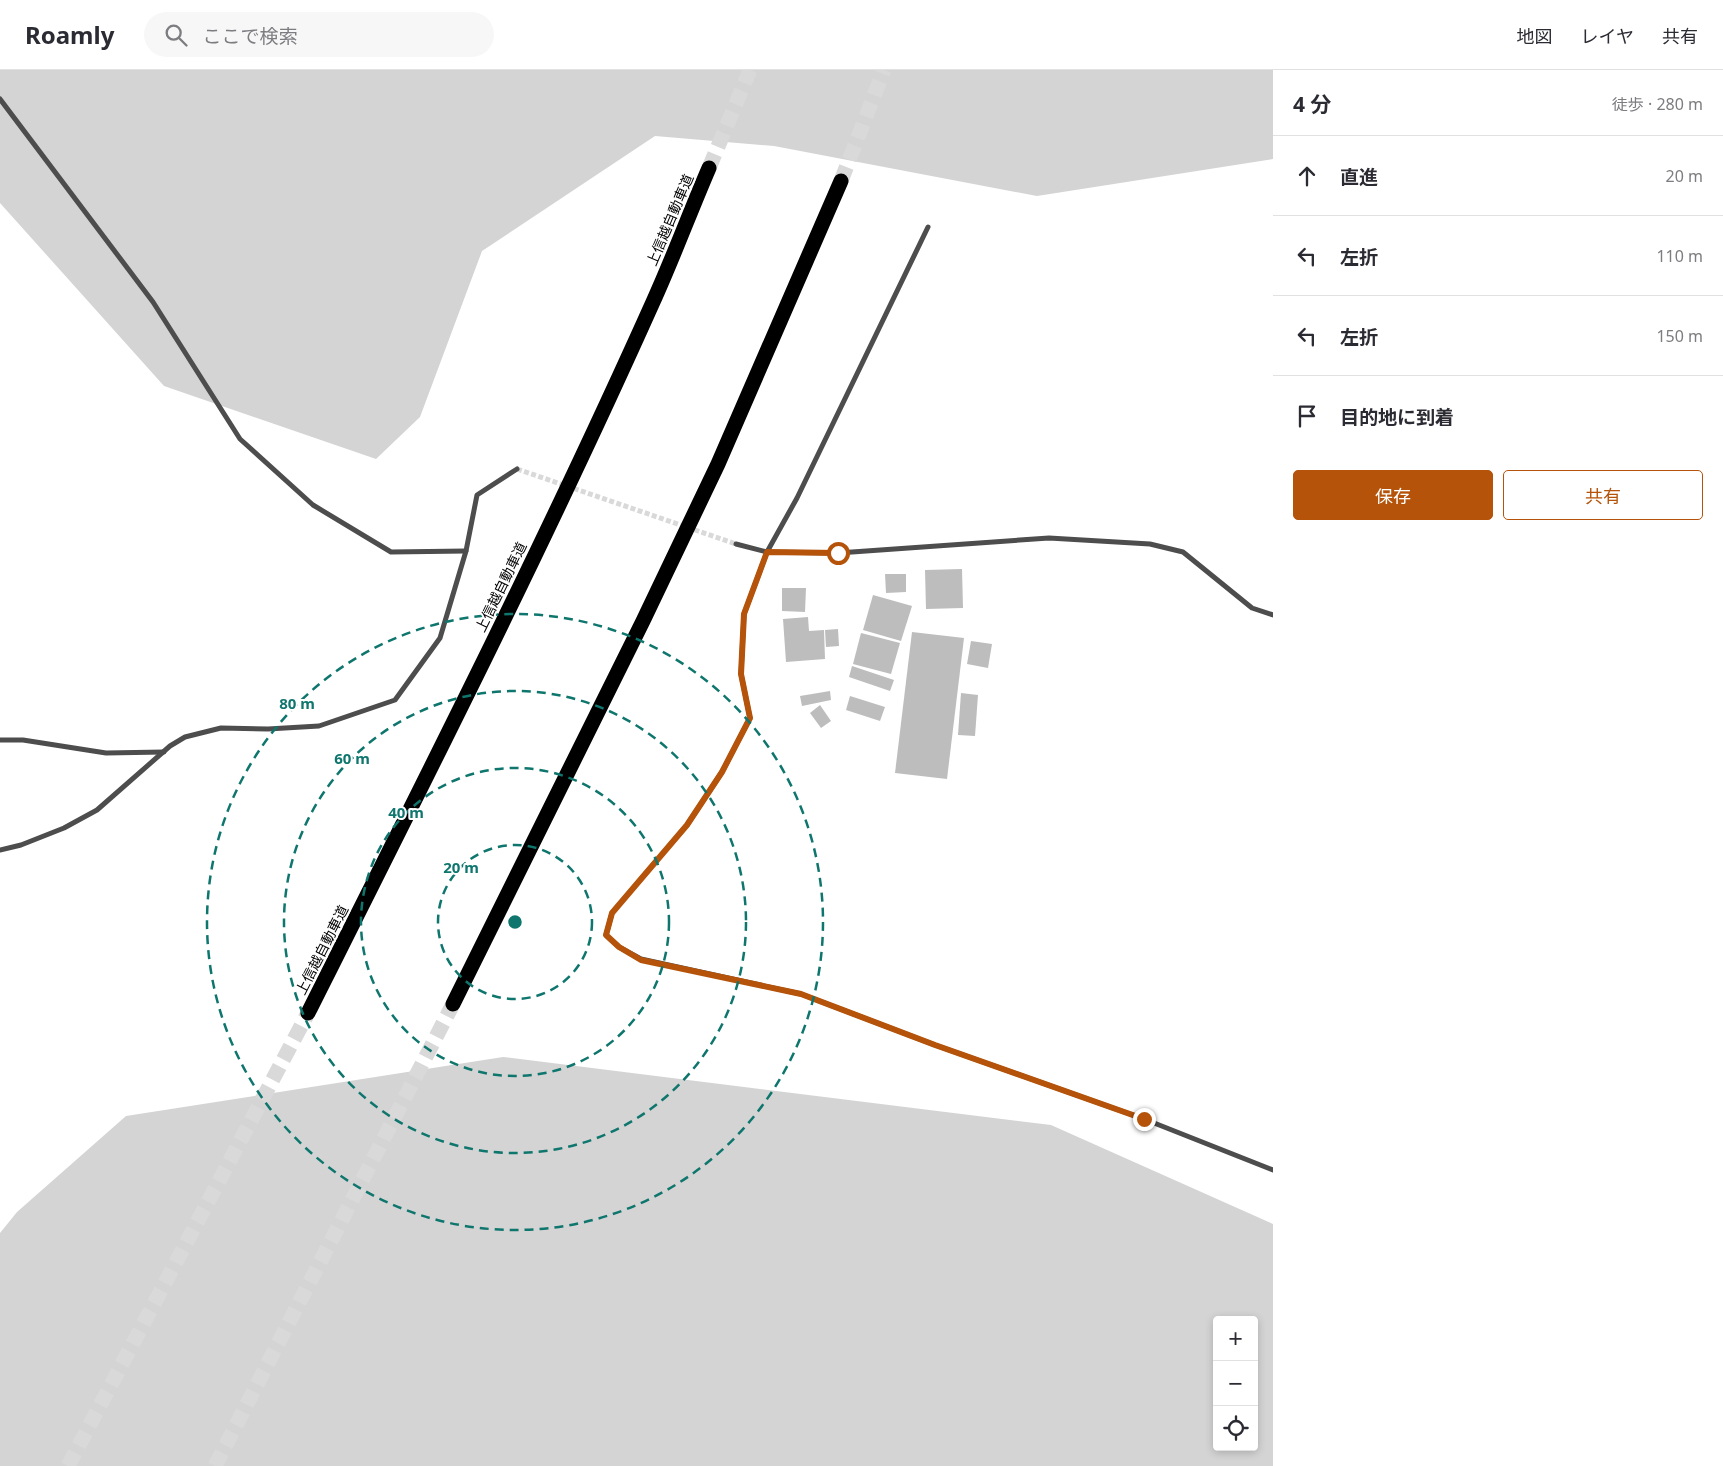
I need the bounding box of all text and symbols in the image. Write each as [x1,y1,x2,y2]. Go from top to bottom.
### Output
search box [144,12,494,57]
text: Roamly [25,18,114,51]
icon: search [162,21,190,49]
text: ここで検索 [202,23,297,49]
text: 地図 [1517,24,1553,48]
text: レイヤ [1581,24,1634,48]
text: 共有 [1662,24,1698,48]
text: 4 分 [1293,90,1331,118]
text: 徒歩 · 280 m [1612,93,1703,115]
icon: ahead [1293,162,1321,190]
text: 直進 [1340,164,1378,190]
text: 20 m [1666,165,1703,187]
street label: 上信越自動車道 [642,171,697,269]
icon: left [1293,242,1321,270]
text: 左折 [1340,244,1378,270]
text: 110 m [1656,245,1703,267]
icon: left [1293,322,1321,350]
text: 左折 [1340,324,1378,350]
text: 150 m [1656,325,1703,347]
icon: arrive [1293,402,1321,430]
text: 目的地に到着 [1340,404,1454,430]
button: 保存 [1293,470,1493,520]
button: 共有 [1503,470,1703,520]
street label: 上信越自動車道 [471,539,531,635]
route start [827,542,850,565]
text: 80 m [279,693,315,713]
text: 60 m [334,748,370,768]
text: 40 m [388,802,424,822]
text: 20 m [443,857,479,877]
street label: 上信越自動車道 [291,902,352,998]
centre of rings [506,913,524,931]
route end [1133,1108,1156,1131]
map controls [1213,1316,1258,1451]
button: + [1213,1316,1258,1361]
button: − [1213,1361,1258,1406]
button: locate [1213,1406,1258,1451]

